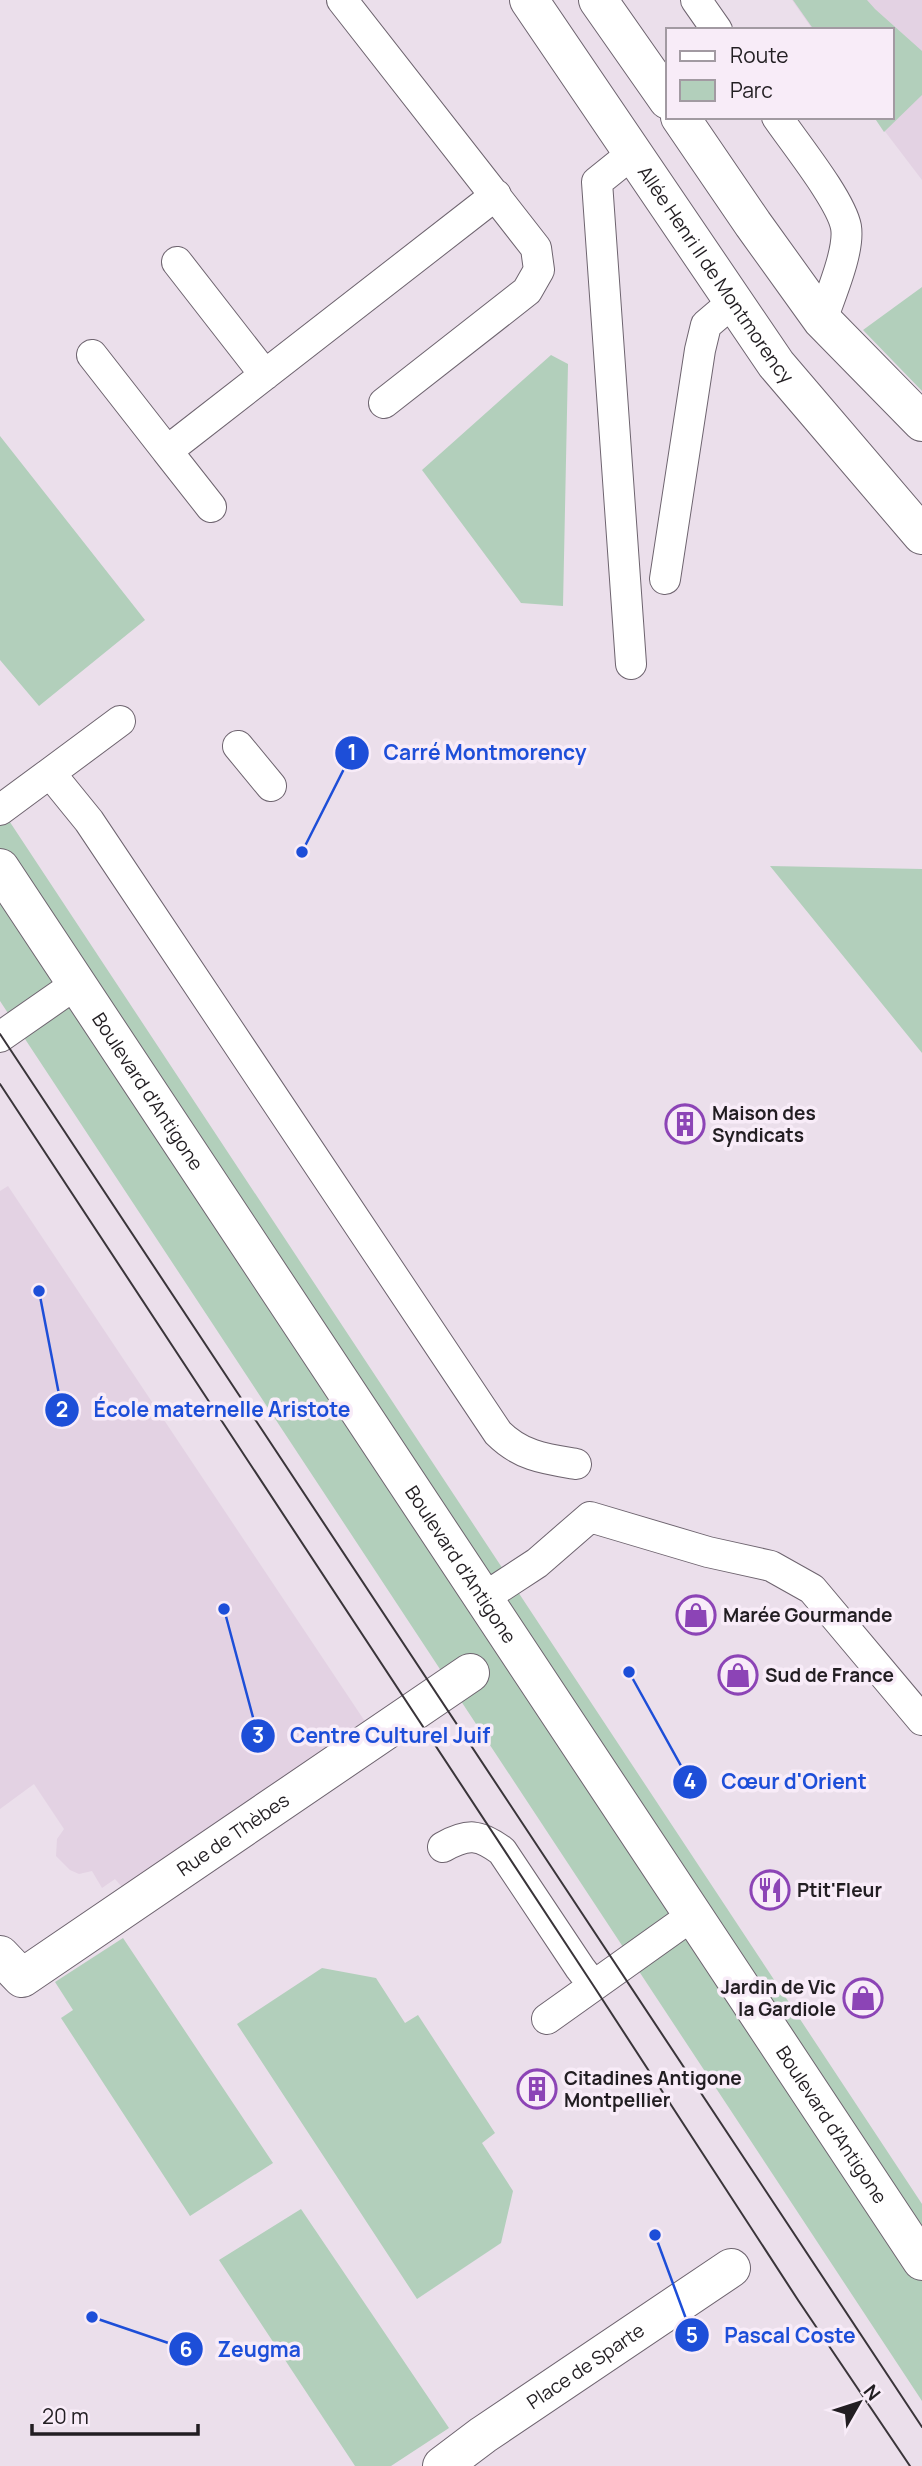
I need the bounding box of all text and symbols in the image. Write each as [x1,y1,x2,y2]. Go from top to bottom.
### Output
legend [666,28,894,119]
text: Route [730,41,788,69]
text: Parc [730,76,773,104]
street label: Allée Henri II de Montmorency [632,160,800,389]
callout: Carré Montmorency [335,732,601,774]
text: 1 [347,738,357,766]
text: Carré Montmorency [384,738,587,766]
street label: Boulevard d'Antigone [86,1008,210,1175]
place label: Maison des Syndicats [712,1100,816,1148]
building icon: Maison des Syndicats [664,1103,706,1145]
callout: École maternelle Aristote [44,1389,364,1431]
text: 2 [56,1395,68,1423]
text: École maternelle Aristote [94,1395,350,1423]
street label: Boulevard d'Antigone [399,1480,523,1648]
shop icon: Marée Gourmande [675,1594,717,1636]
place label: Marée Gourmande [723,1602,892,1628]
shop icon: Sud de France [717,1654,759,1696]
place label: Sud de France [765,1662,894,1688]
callout: Centre Culturel Juif [241,1715,504,1757]
text: 3 [252,1721,264,1749]
text: Centre Culturel Juif [290,1721,490,1749]
callout: Cœur d'Orient [673,1761,881,1803]
text: 4 [684,1767,696,1795]
text: Cœur d'Orient [721,1767,867,1795]
street label: Rue de Thèbes [172,1787,294,1882]
restaurant icon: Ptit'Fleur [749,1869,791,1911]
place label: Ptit'Fleur [797,1877,882,1903]
place label: Jardin de Vic la Gardiole [720,1974,836,2022]
shop icon: Jardin de Vic la Gardiole [842,1977,884,2019]
street label: Boulevard d'Antigone [770,2041,893,2209]
place label: Citadines Antigone Montpellier [564,2065,742,2113]
building icon: Citadines Antigone Montpellier [516,2068,558,2110]
callout: Pascal Coste [675,2314,869,2356]
street label: Place de Sparte [522,2317,649,2415]
text: 5 [686,2321,698,2349]
text: Pascal Coste [724,2321,856,2349]
callout: Zeugma [168,2328,315,2370]
text: 6 [179,2335,193,2363]
text: Zeugma [217,2335,301,2363]
north arrow [824,2368,894,2438]
text: N [858,2379,887,2406]
scale bar [32,2392,198,2436]
text: 20 m [42,2402,89,2430]

